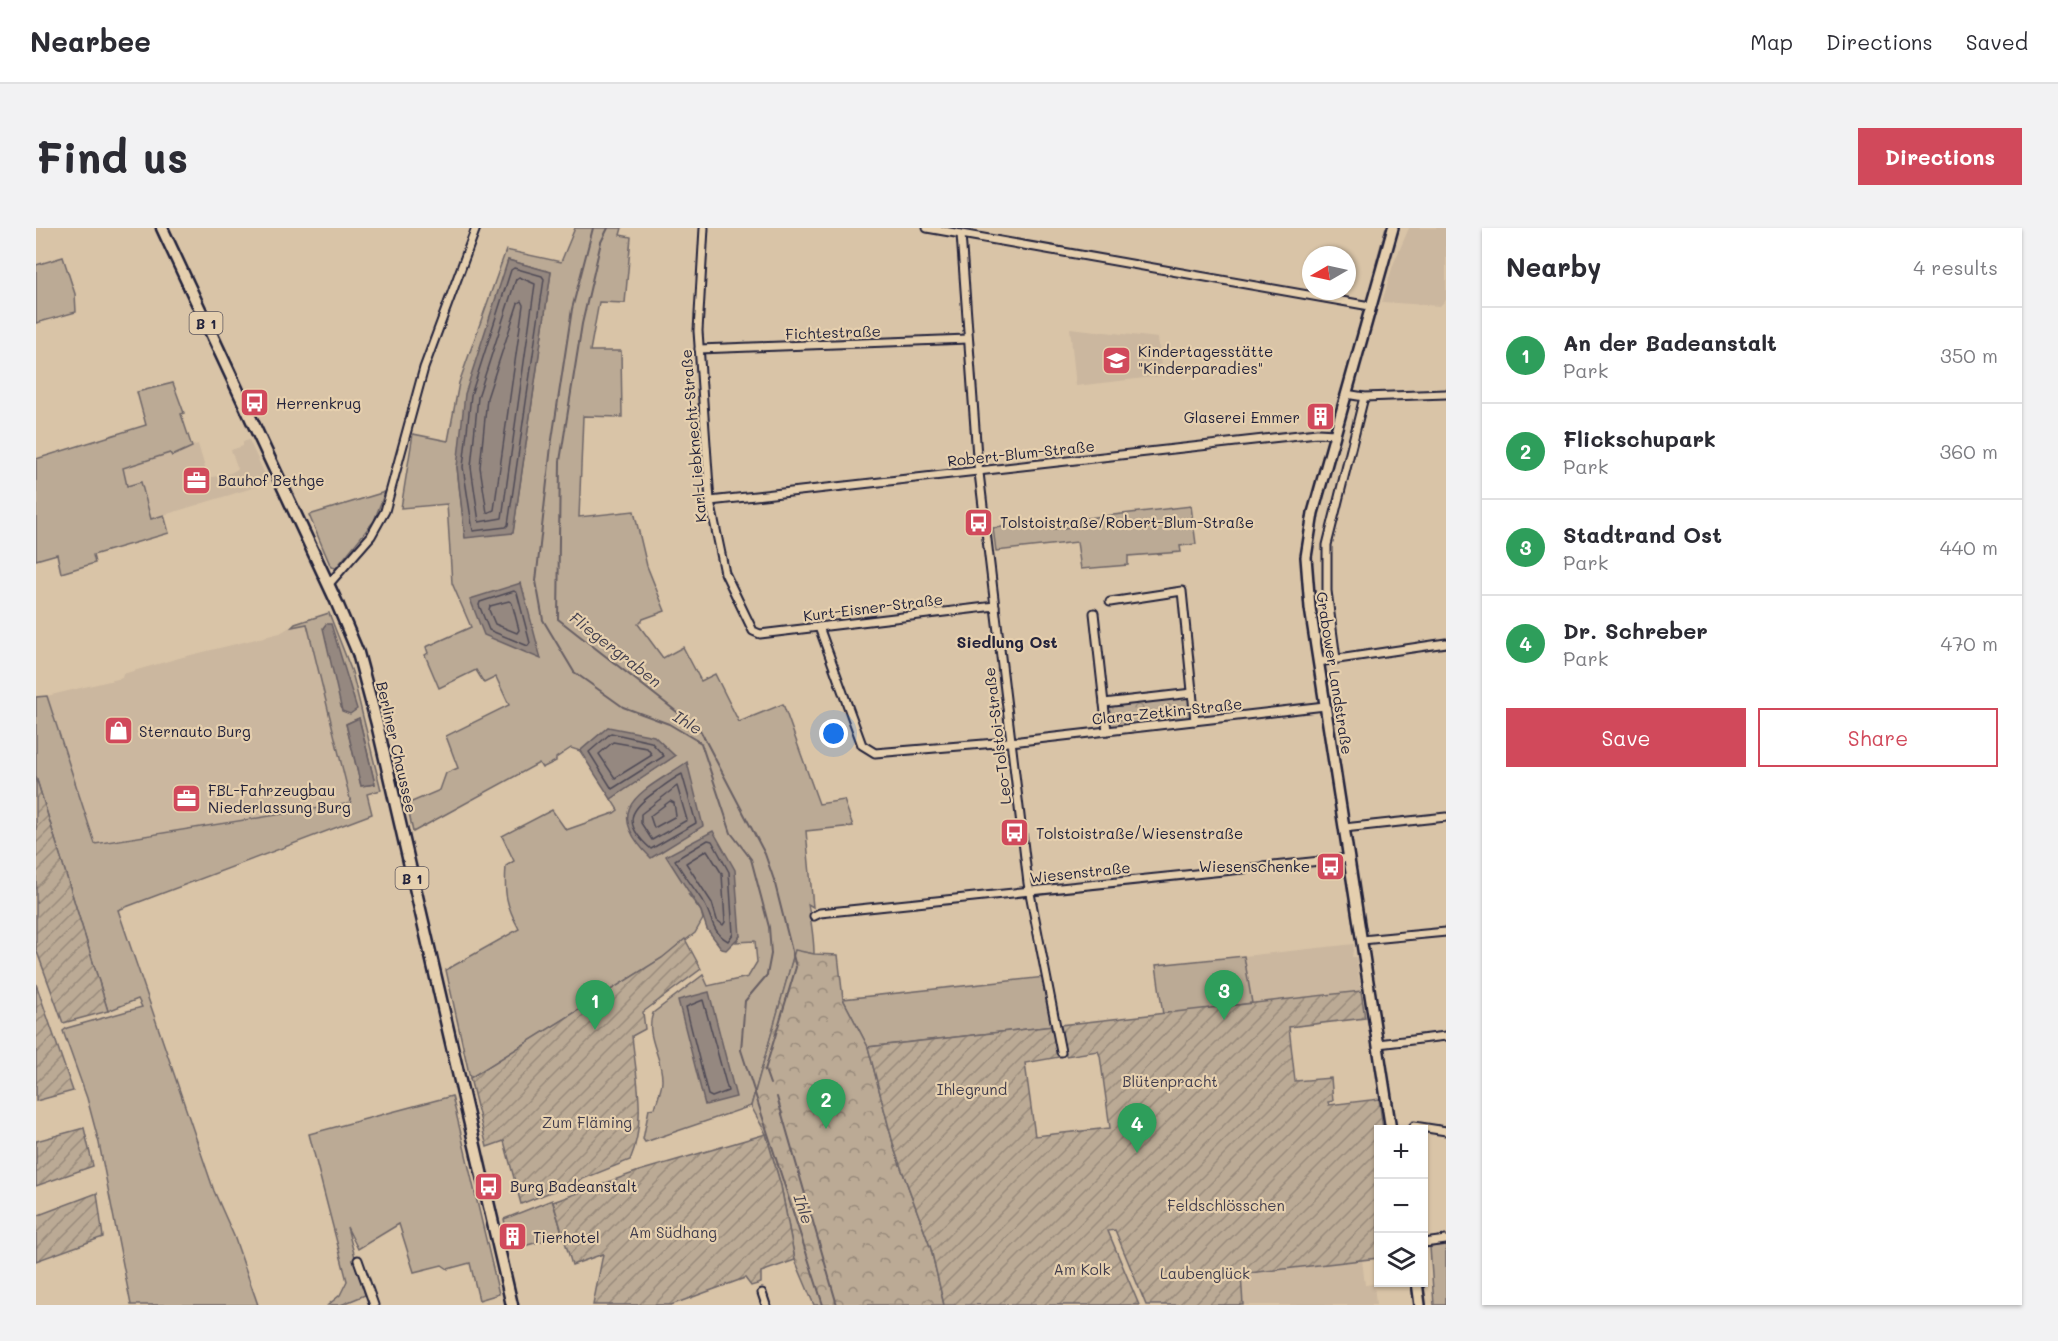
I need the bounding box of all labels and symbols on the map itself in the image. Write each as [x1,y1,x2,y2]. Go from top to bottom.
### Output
north arrow [1302,246,1356,300]
road number: B 1 [190,312,222,334]
street label: Fichtestraße [785,320,881,344]
place label: Kindertagesstätte "Kinderparadies" [1138,341,1273,378]
school or university icon: Kindertagesstätte "Kinderparadies" [1101,344,1133,376]
street label: Karl-Liebknecht-Straße [675,349,711,523]
bus stop icon: Herrenkrug [239,387,271,419]
place label: Herrenkrug [276,393,361,413]
building icon: Glaserei Emmer [1305,401,1337,433]
place label: Glaserei Emmer [1184,407,1300,427]
street label: Robert-Blum-Straße [946,435,1096,471]
office icon: Bauhof Bethge [181,464,213,496]
place label: Bauhof Bethge [218,470,325,490]
bus stop icon: Tolstoistraße/Robert-Blum-Straße [963,506,995,538]
place label: Tolstoistraße/Robert-Blum-Straße [1000,512,1254,532]
street label: Kurt-Eisner-Straße [802,589,944,625]
street label: Grabower Landstraße [1312,590,1358,756]
water label: Fliegergraben [566,606,666,692]
district label: Siedlung Ost [956,631,1058,652]
street label: Leo-Tolstoi-Straße [979,666,1015,806]
street label: Berliner Chaussee [372,679,422,815]
street label: Clara-Zetkin-Straße [1091,693,1243,729]
water label: Ihle [670,705,706,739]
shop icon: Sternauto Burg [102,715,134,747]
your location [819,719,848,748]
place label: Sternauto Burg [139,721,251,741]
place label: FBL-Fahrzeugbau Niederlassung Burg [208,780,351,817]
office icon: FBL-Fahrzeugbau Niederlassung Burg [171,783,203,815]
bus stop icon: Tolstoistraße/Wiesenstraße [999,817,1031,849]
place label: Tolstoistraße/Wiesenstraße [1036,823,1243,843]
bus stop icon: Wiesenschenke [1315,850,1347,882]
place label: Wiesenschenke [1199,856,1310,876]
street label: Wiesenstraße [1028,857,1132,887]
road number: B 1 [396,867,428,889]
pin: 3 [1204,970,1244,1020]
pin: 1 [576,980,614,1030]
park label: Blütenpracht [1122,1071,1218,1091]
park label: Ihlegrund [937,1079,1007,1099]
pin: 2 [806,1080,846,1129]
pin: 4 [1118,1104,1156,1153]
park label: Zum Fläming [542,1112,632,1132]
bus stop icon: Burg Badeanstalt [473,1170,505,1202]
place label: Burg Badeanstalt [510,1176,637,1196]
water label: Ihle [789,1192,819,1227]
park label: Feldschlösschen [1167,1195,1285,1215]
building icon: Tierhotel [496,1221,528,1253]
park label: Am Südhang [629,1222,717,1242]
place label: Tierhotel [533,1227,600,1247]
park label: Am Kolk [1054,1259,1110,1279]
park label: Laubenglück [1160,1263,1250,1283]

